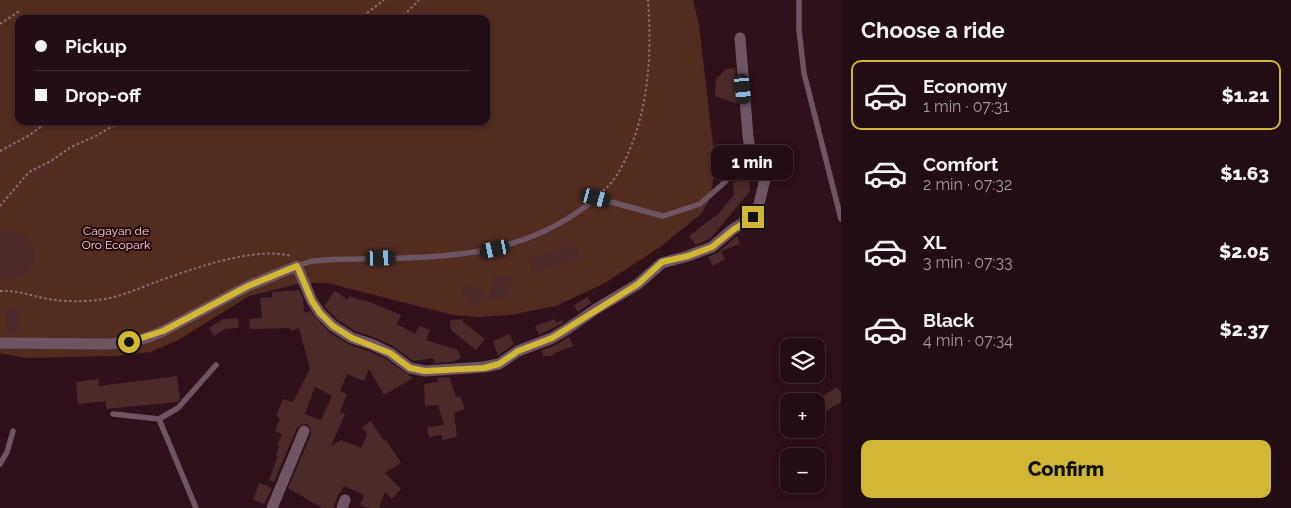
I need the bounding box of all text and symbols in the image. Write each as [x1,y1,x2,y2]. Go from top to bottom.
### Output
text: Choose a ride [861,17,1005,43]
text: Pickup [65,35,127,57]
car [733,73,752,105]
icon: car [863,73,908,118]
text: Economy [923,75,1007,97]
text: Drop-off [65,84,141,106]
text: $1.21 [1222,84,1269,106]
text: 1 min · 07:31 [923,97,1009,116]
callout: 1 min [712,144,794,180]
icon: car [863,151,908,196]
text: 1 min [731,153,773,172]
text: Comfort [923,153,998,175]
text: $1.63 [1220,162,1269,184]
text: 2 min · 07:32 [923,175,1012,194]
car [579,187,612,209]
route end [742,206,764,228]
park label: Cagayan de Oro Ecopark [82,224,151,252]
icon: car [863,229,908,274]
text: XL [923,231,946,253]
car [478,239,511,259]
text: $2.05 [1219,240,1269,262]
car [365,250,396,266]
text: 3 min · 07:33 [923,253,1013,272]
icon: car [863,307,908,352]
text: Black [923,309,974,331]
text: $2.37 [1220,318,1269,340]
route start [118,331,140,353]
text: 4 min · 07:34 [923,331,1013,350]
map controls [780,338,825,493]
button: layers [780,338,825,383]
button: + [780,393,825,438]
button: Confirm [861,440,1271,498]
button: − [780,448,825,493]

